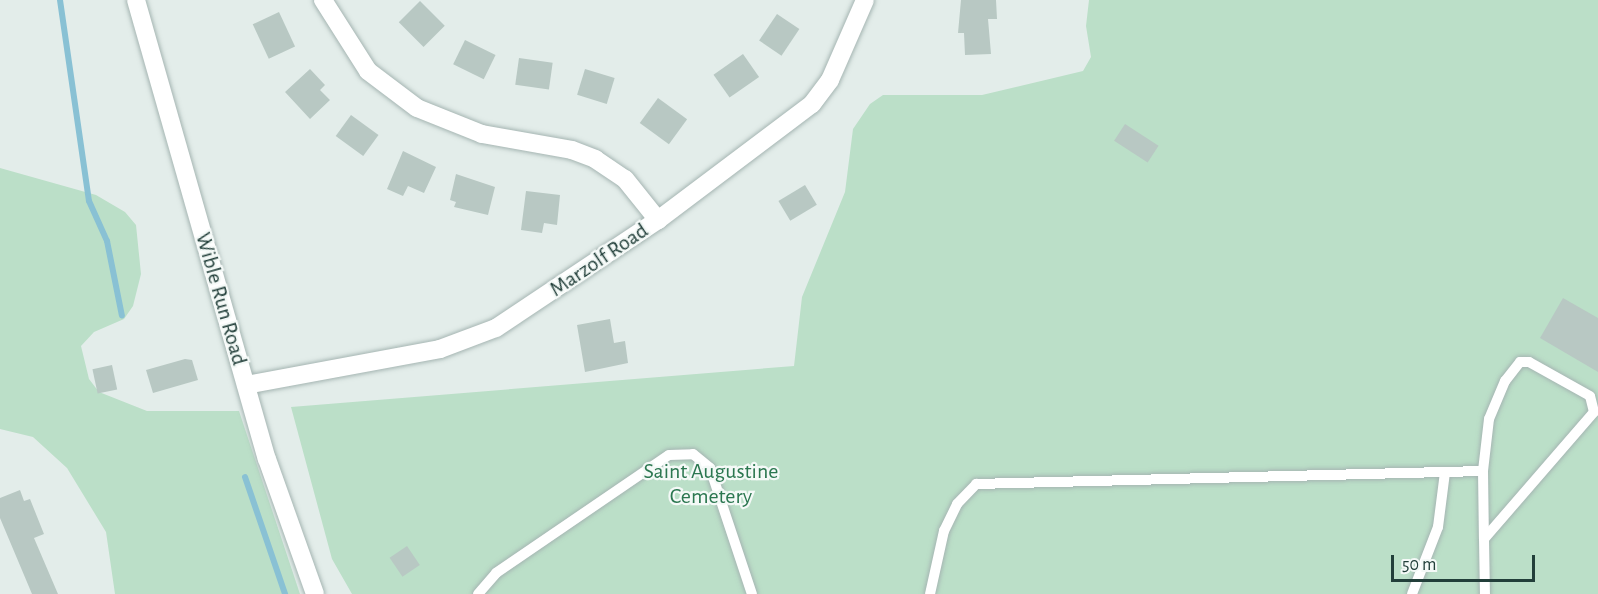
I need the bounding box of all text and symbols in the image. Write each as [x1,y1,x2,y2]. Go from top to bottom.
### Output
street label: Marzolf Road [545,217,653,303]
street label: Wible Run Road [189,230,253,368]
park label: Saint Augustine Cemetery [644,458,778,510]
scale bar [1394,543,1538,581]
text: 50 m [1402,556,1436,574]

